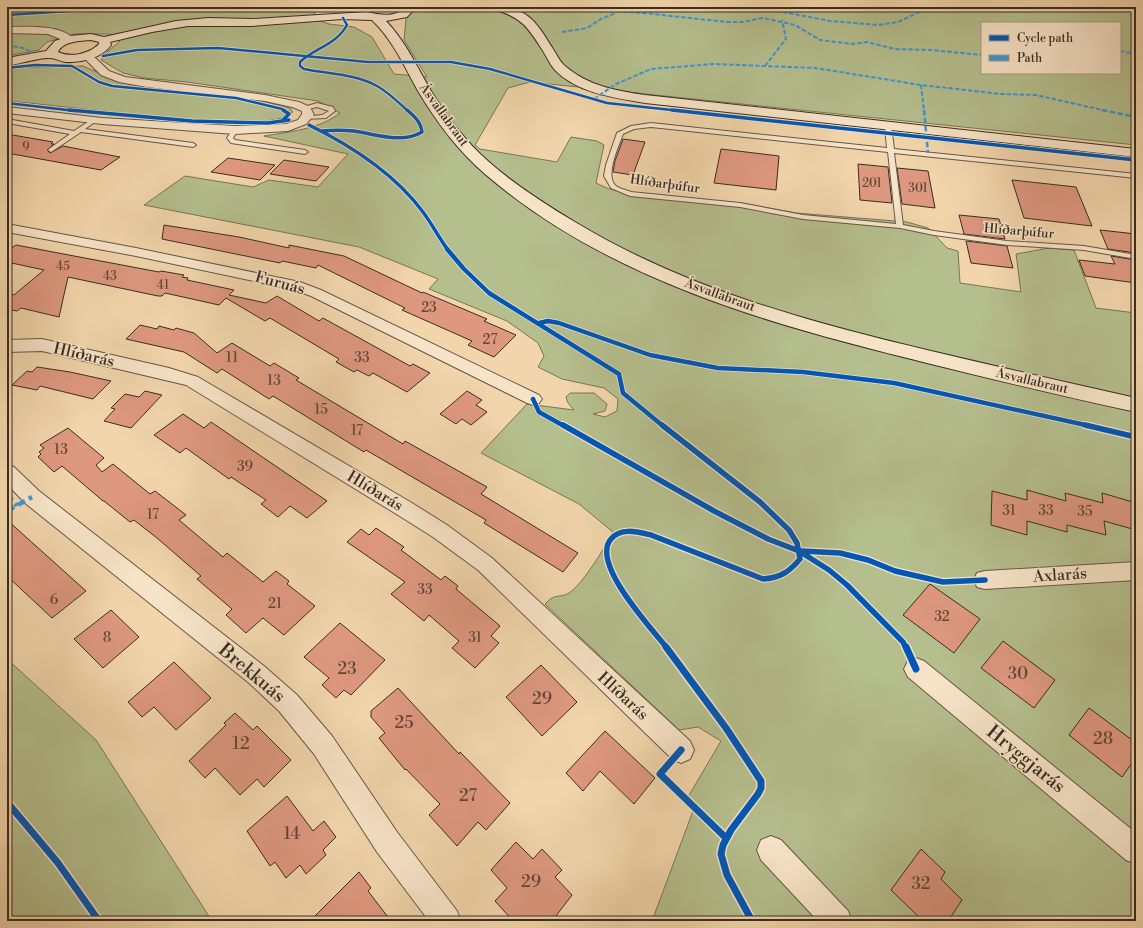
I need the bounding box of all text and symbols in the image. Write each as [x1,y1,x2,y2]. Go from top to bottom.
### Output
legend [981,22,1121,74]
text: Cycle path [1017,31,1073,46]
text: Path [1017,51,1042,66]
street label: Ásvallabraut [415,79,473,150]
house number: 9 [22,140,30,155]
street label: Hlíðarþúfur [629,171,701,197]
house number: 201 [862,176,883,191]
house number: 301 [908,181,929,196]
street label: Hlíðarþúfur [983,220,1055,242]
house number: 45 [56,259,70,274]
street label: Furuás [253,267,307,299]
house number: 43 [103,269,117,284]
street label: Ásvallabraut [682,274,758,315]
house number: 41 [157,278,170,293]
house number: 23 [421,299,437,317]
house number: 27 [483,331,497,349]
street label: Hlíðarás [51,338,117,372]
house number: 11 [226,349,238,367]
house number: 33 [354,349,370,367]
street label: Ásvallabraut [993,364,1070,397]
house number: 13 [267,372,281,390]
house number: 15 [314,401,328,419]
house number: 17 [351,422,363,440]
house number: 13 [54,441,68,459]
house number: 39 [237,458,253,476]
street label: Hlíðarás [343,466,407,516]
house number: 31 [1002,502,1016,520]
house number: 33 [1038,502,1054,520]
house number: 35 [1077,503,1093,521]
house number: 17 [147,506,159,524]
street label: Axlarás [1031,563,1088,587]
house number: 33 [417,581,433,599]
house number: 6 [50,591,59,609]
house number: 21 [268,595,282,613]
house number: 32 [934,608,950,626]
house number: 8 [103,629,111,647]
house number: 31 [468,629,482,647]
street label: Brekkuás [213,637,290,708]
house number: 23 [337,658,357,680]
house number: 30 [1008,663,1028,685]
street label: Hlíðarás [593,667,653,725]
house number: 29 [532,688,552,710]
house number: 25 [394,712,414,734]
street label: Hryggjarás [982,720,1070,798]
house number: 28 [1093,728,1113,750]
house number: 12 [232,733,250,755]
house number: 27 [459,785,478,807]
house number: 14 [284,823,300,845]
house number: 29 [521,871,541,893]
house number: 32 [911,873,931,895]

